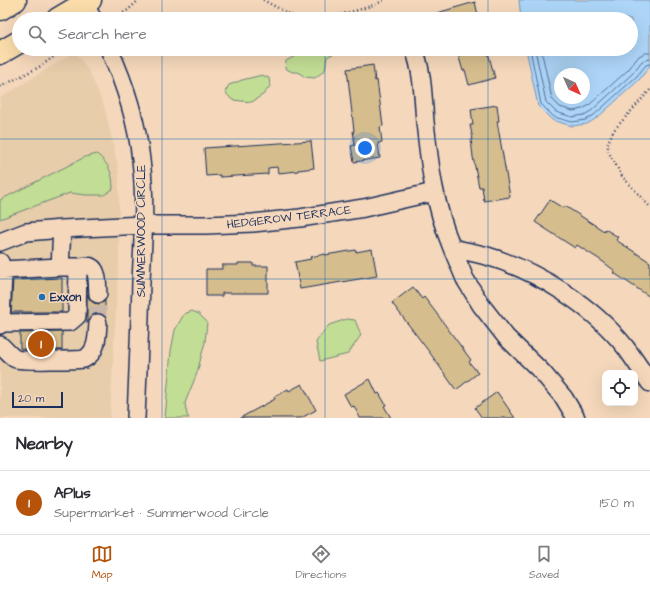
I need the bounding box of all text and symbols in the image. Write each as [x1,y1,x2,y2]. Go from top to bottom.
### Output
search box [12,12,638,56]
icon: search [26,23,48,45]
text: Search here [58,24,147,45]
north arrow [554,68,590,104]
your location [355,138,375,158]
street label: SUMMERWOOD CIRCLE [133,165,150,297]
street label: HEDGEROW TERRACE [226,201,352,234]
place label: Exxon [50,289,81,306]
marker: Exxon [37,292,47,302]
pin: 1 [28,329,54,359]
map controls [602,370,638,406]
button: locate [602,370,638,406]
scale bar [12,390,63,409]
text: 20 m [18,391,44,406]
text: Nearby [16,432,73,456]
text: APlus [54,483,91,504]
text: 1 [28,494,30,512]
text: 150 m [600,494,634,512]
text: Supermarket · Summerwood Circle [54,504,269,522]
tab: Map [91,543,113,582]
tab: Directions [295,543,347,582]
tab: Saved [529,543,559,582]

